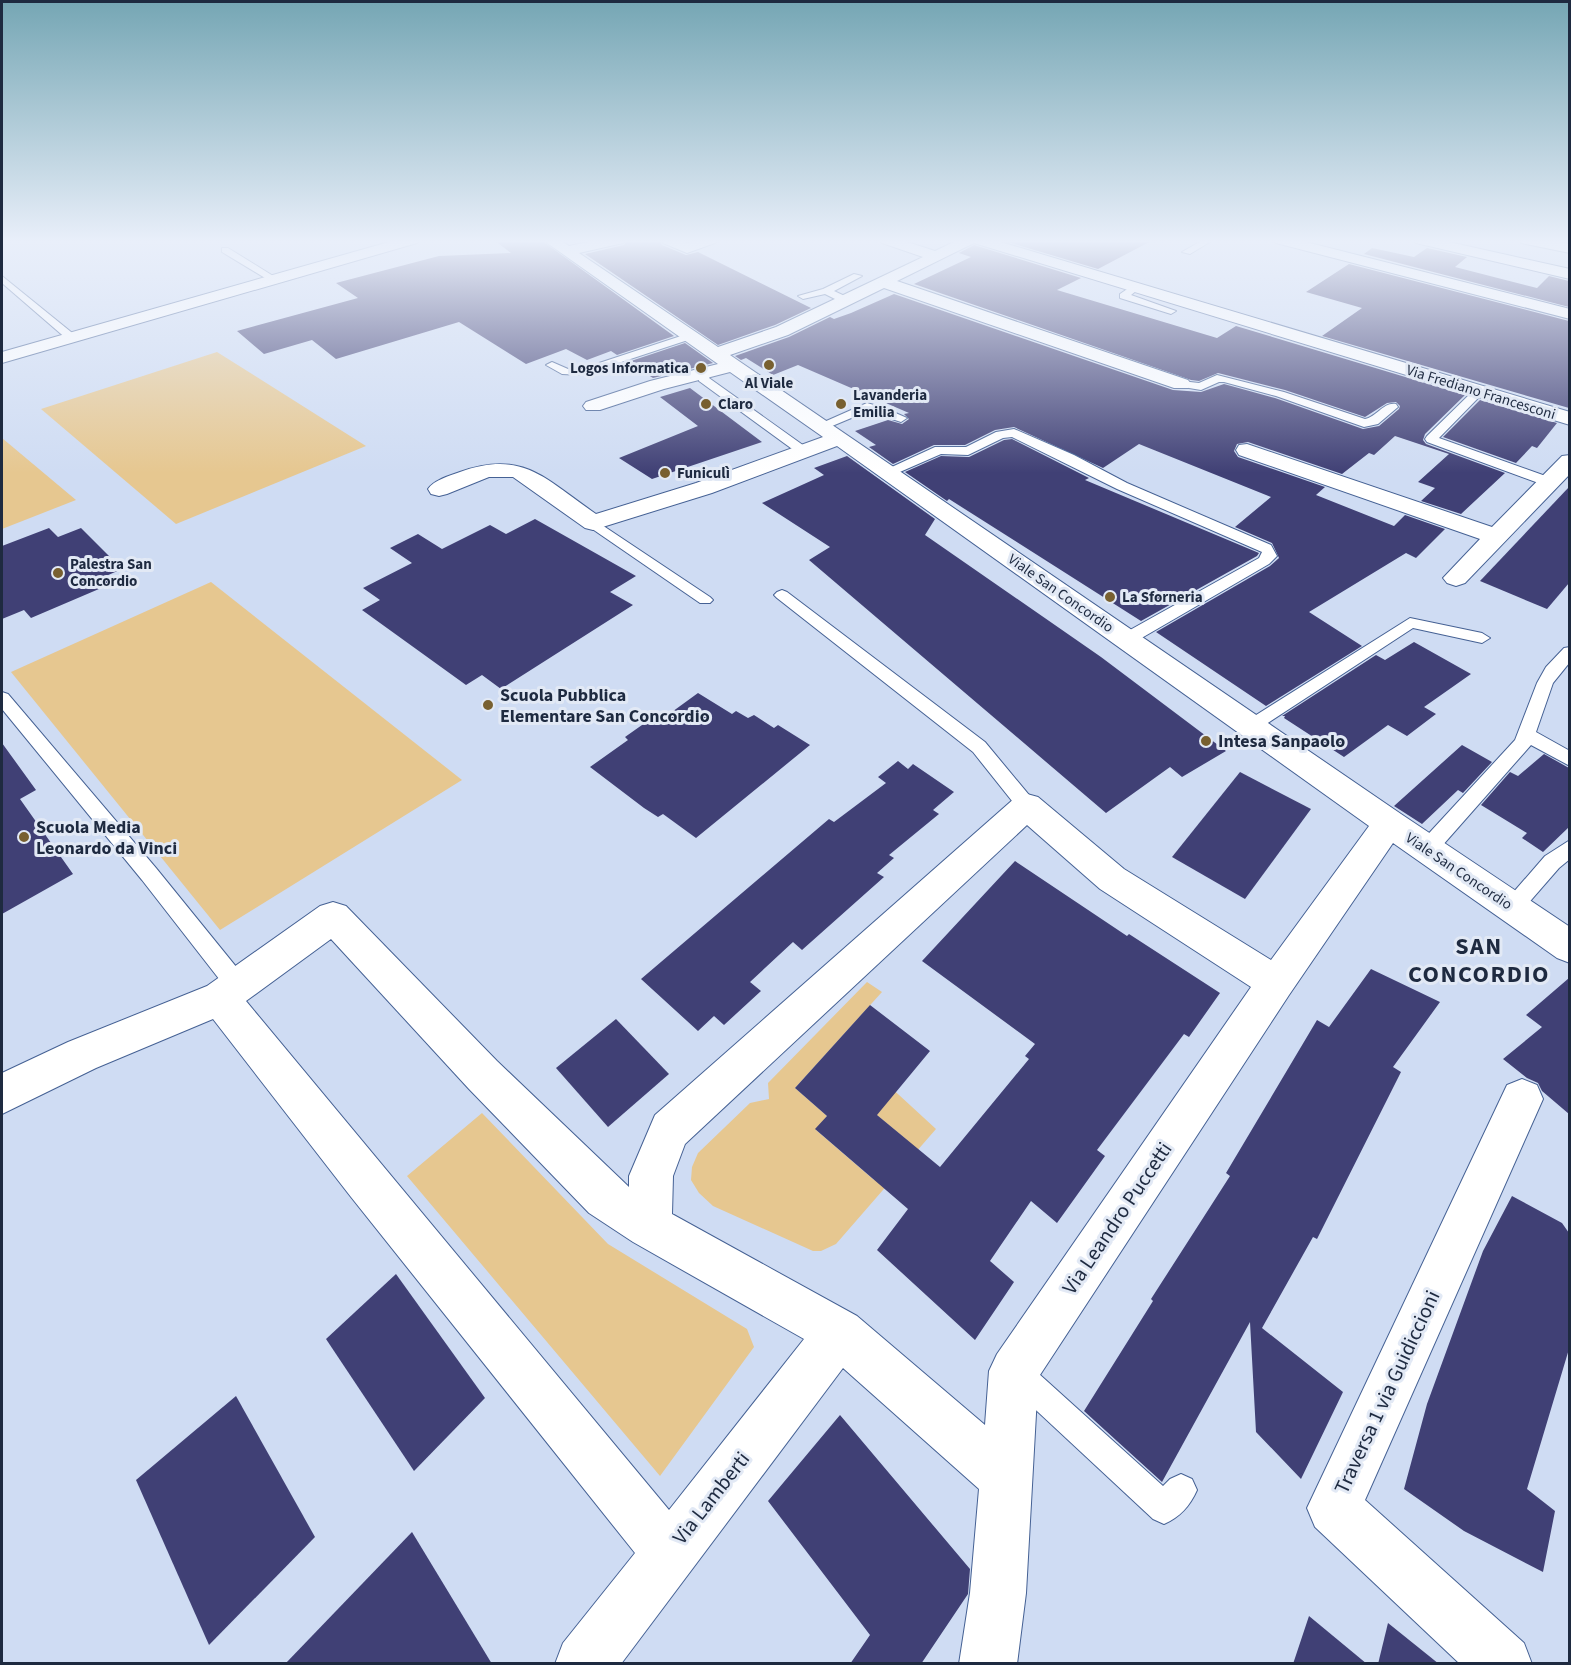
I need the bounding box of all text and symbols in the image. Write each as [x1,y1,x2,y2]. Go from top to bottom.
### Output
place label: Logos Informatica [570,358,689,379]
marker: Al Viale [762,358,776,372]
street label: Via Frediano Francesconi [1404,360,1558,425]
marker: Logos Informatica [694,361,708,375]
place label: Al Viale [744,373,793,394]
place label: Lavanderia Emilia [853,385,927,423]
place label: Claro [718,394,753,415]
marker: Claro [699,397,713,411]
marker: Lavanderia Emilia [834,397,848,411]
place label: Funiculì [677,463,730,484]
marker: Funiculì [658,466,672,480]
street label: Viale San Concordio [1004,549,1118,638]
place label: Palestra San Concordio [70,554,152,592]
marker: Palestra San Concordio [51,566,65,580]
place label: La Sforneria [1122,587,1203,608]
marker: La Sforneria [1103,590,1117,604]
place label: Scuola Pubblica Elementare San Concordio [500,683,710,729]
marker: Scuola Pubblica Elementare San Concordio [481,698,495,712]
place label: Intesa Sanpaolo [1218,729,1345,754]
marker: Intesa Sanpaolo [1199,734,1213,748]
place label: Scuola Media Leonardo da Vinci [36,815,177,861]
street label: Viale San Concordio [1401,828,1516,915]
marker: Scuola Media Leonardo da Vinci [17,830,31,844]
district label: SAN CONCORDIO [1408,929,1550,992]
street label: Via Leandro Puccetti [1055,1136,1179,1300]
street label: Traversa 1 via Guidiccioni [1327,1285,1447,1499]
street label: Via Lamberti [665,1445,757,1551]

